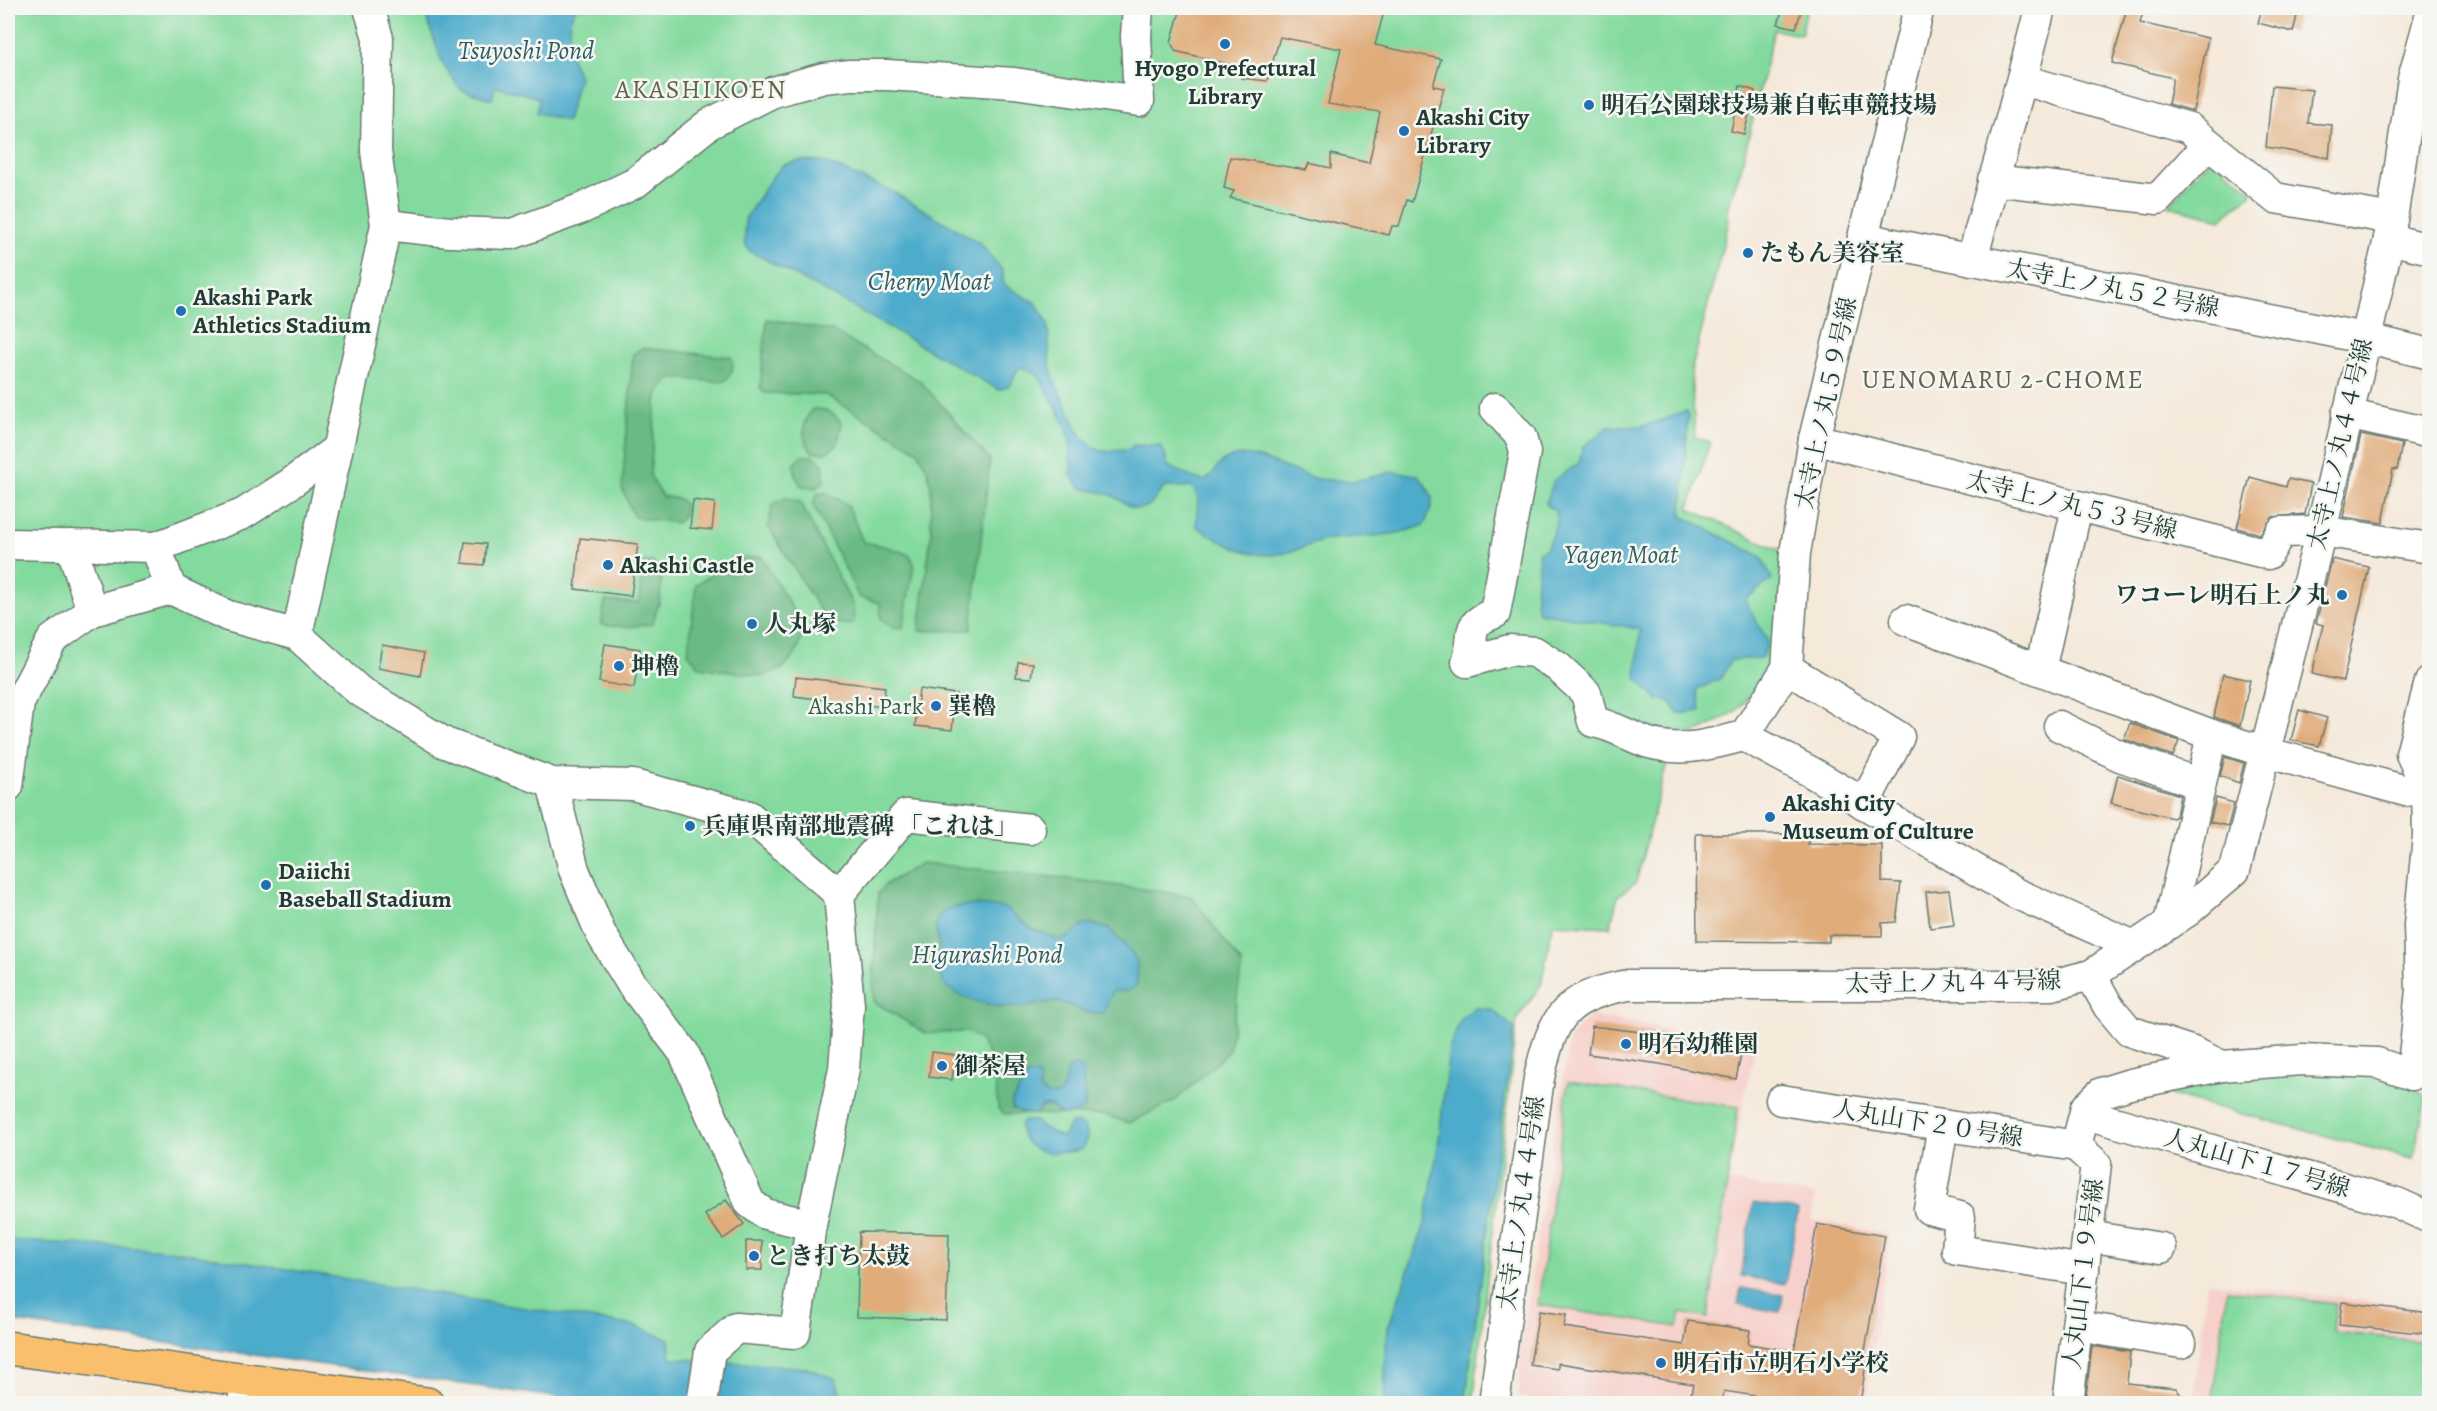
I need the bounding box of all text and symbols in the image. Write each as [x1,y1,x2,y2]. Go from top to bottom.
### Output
water label: Tsuyoshi Pond [458,33,594,68]
marker: Hyogo Prefectural Library [1218,37,1232,51]
place label: Hyogo Prefectural Library [1134,52,1317,112]
district label: AKASHIKOEN [614,72,787,107]
place label: 明石公園球技場兼自転車競技場 [1601,89,1937,121]
marker: 明石公園球技場兼自転車競技場 [1582,98,1596,112]
place label: Akashi City Library [1415,101,1530,161]
marker: Akashi City Library [1397,124,1411,138]
place label: たもん美容室 [1760,237,1904,269]
marker: たもん美容室 [1741,246,1755,260]
street label: 太寺上ノ丸５２号線 [2004,252,2222,324]
water label: Cherry Moat [868,264,992,299]
place label: Akashi Park Athletics Stadium [192,281,371,341]
street label: 太寺上ノ丸５９号線 [1788,294,1864,512]
marker: Akashi Park Athletics Stadium [174,304,188,318]
street label: 太寺上ノ丸４４号線 [2300,335,2380,553]
district label: UENOMARU 2-CHOME [1862,362,2144,397]
street label: 太寺上ノ丸５３号線 [1963,463,2181,547]
water label: Yagen Moat [1565,537,1679,572]
place label: Akashi Castle [619,549,754,581]
marker: Akashi Castle [601,558,615,572]
place label: ワコーレ明石上ノ丸 [2114,579,2330,611]
marker: ワコーレ明石上ノ丸 [2335,588,2349,602]
place label: 人丸塚 [764,608,836,640]
marker: 人丸塚 [745,617,759,631]
place label: 坤櫓 [631,650,679,682]
marker: 坤櫓 [612,659,626,673]
park label: Akashi Park [807,690,924,722]
place label: 巽櫓 [948,690,996,722]
marker: 巽櫓 [929,699,943,713]
place label: Akashi City Museum of Culture [1781,787,1974,847]
place label: 兵庫県南部地震碑 「これは」 [702,810,1018,842]
marker: Akashi City Museum of Culture [1763,810,1777,824]
marker: 兵庫県南部地震碑 「これは」 [683,819,697,833]
place label: Daiichi Baseball Stadium [278,855,452,915]
marker: Daiichi Baseball Stadium [259,878,273,892]
water label: Higurashi Pond [911,937,1063,972]
street label: 太寺上ノ丸４４号線 [1845,964,2061,1000]
place label: 明石幼稚園 [1638,1028,1758,1060]
marker: 明石幼稚園 [1619,1037,1633,1051]
place label: 御茶屋 [954,1050,1026,1082]
marker: 御茶屋 [935,1059,949,1073]
street label: 人丸山下２０号線 [1831,1092,2025,1154]
street label: 太寺上ノ丸４４号線 [1490,1094,1552,1312]
street label: 人丸山下１７号線 [2160,1121,2354,1205]
street label: 人丸山下１９号線 [2055,1177,2111,1371]
place label: とき打ち太鼓 [766,1240,910,1272]
marker: とき打ち太鼓 [747,1249,761,1263]
place label: 明石市立明石小学校 [1673,1347,1889,1379]
marker: 明石市立明石小学校 [1654,1356,1668,1370]

